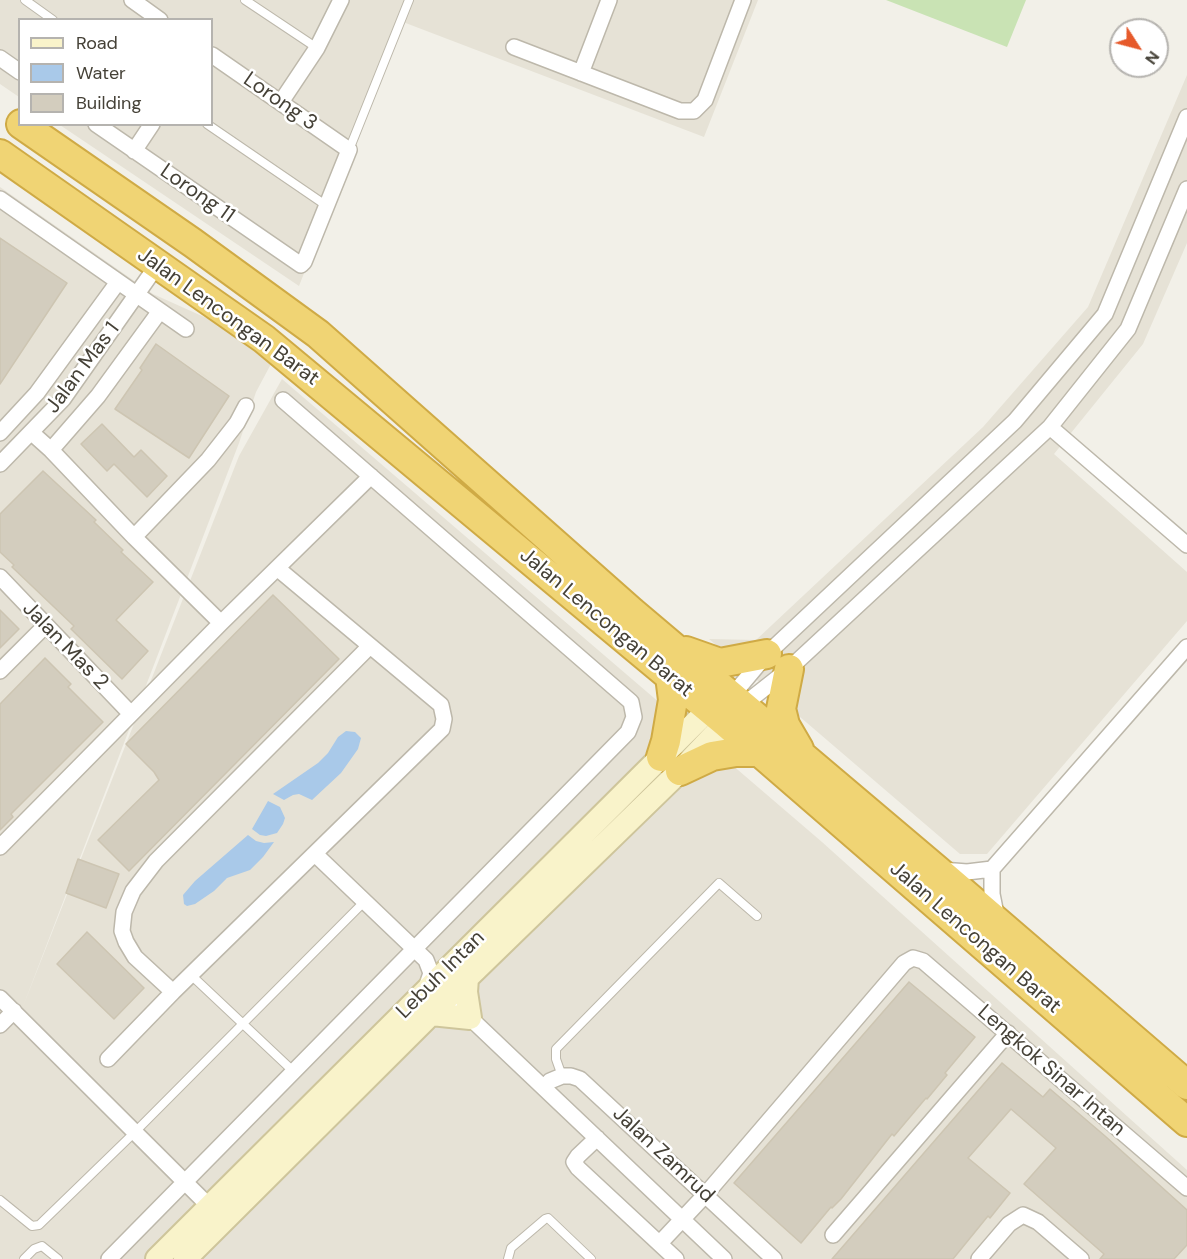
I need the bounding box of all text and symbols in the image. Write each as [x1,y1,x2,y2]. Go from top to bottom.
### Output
legend [18,18,213,126]
north arrow [1109,18,1169,78]
text: Road [76,31,118,55]
text: N [1140,47,1164,69]
text: Water [76,61,126,85]
street label: Lorong 3 [238,67,322,137]
text: Building [76,91,141,115]
street label: Lorong 11 [155,159,239,229]
street label: Jalan Lencongan Barat [132,242,324,392]
street label: Jalan Mas 1 [41,318,125,418]
street label: Jalan Lencongan Barat [514,543,698,703]
street label: Jalan Mas 2 [17,597,113,695]
street label: Jalan Lencongan Barat [884,857,1066,1019]
street label: Lebuh Intan [392,926,490,1024]
street label: Lengkok Sinar Intan [972,1000,1130,1142]
street label: Jalan Zamrud [607,1101,719,1209]

